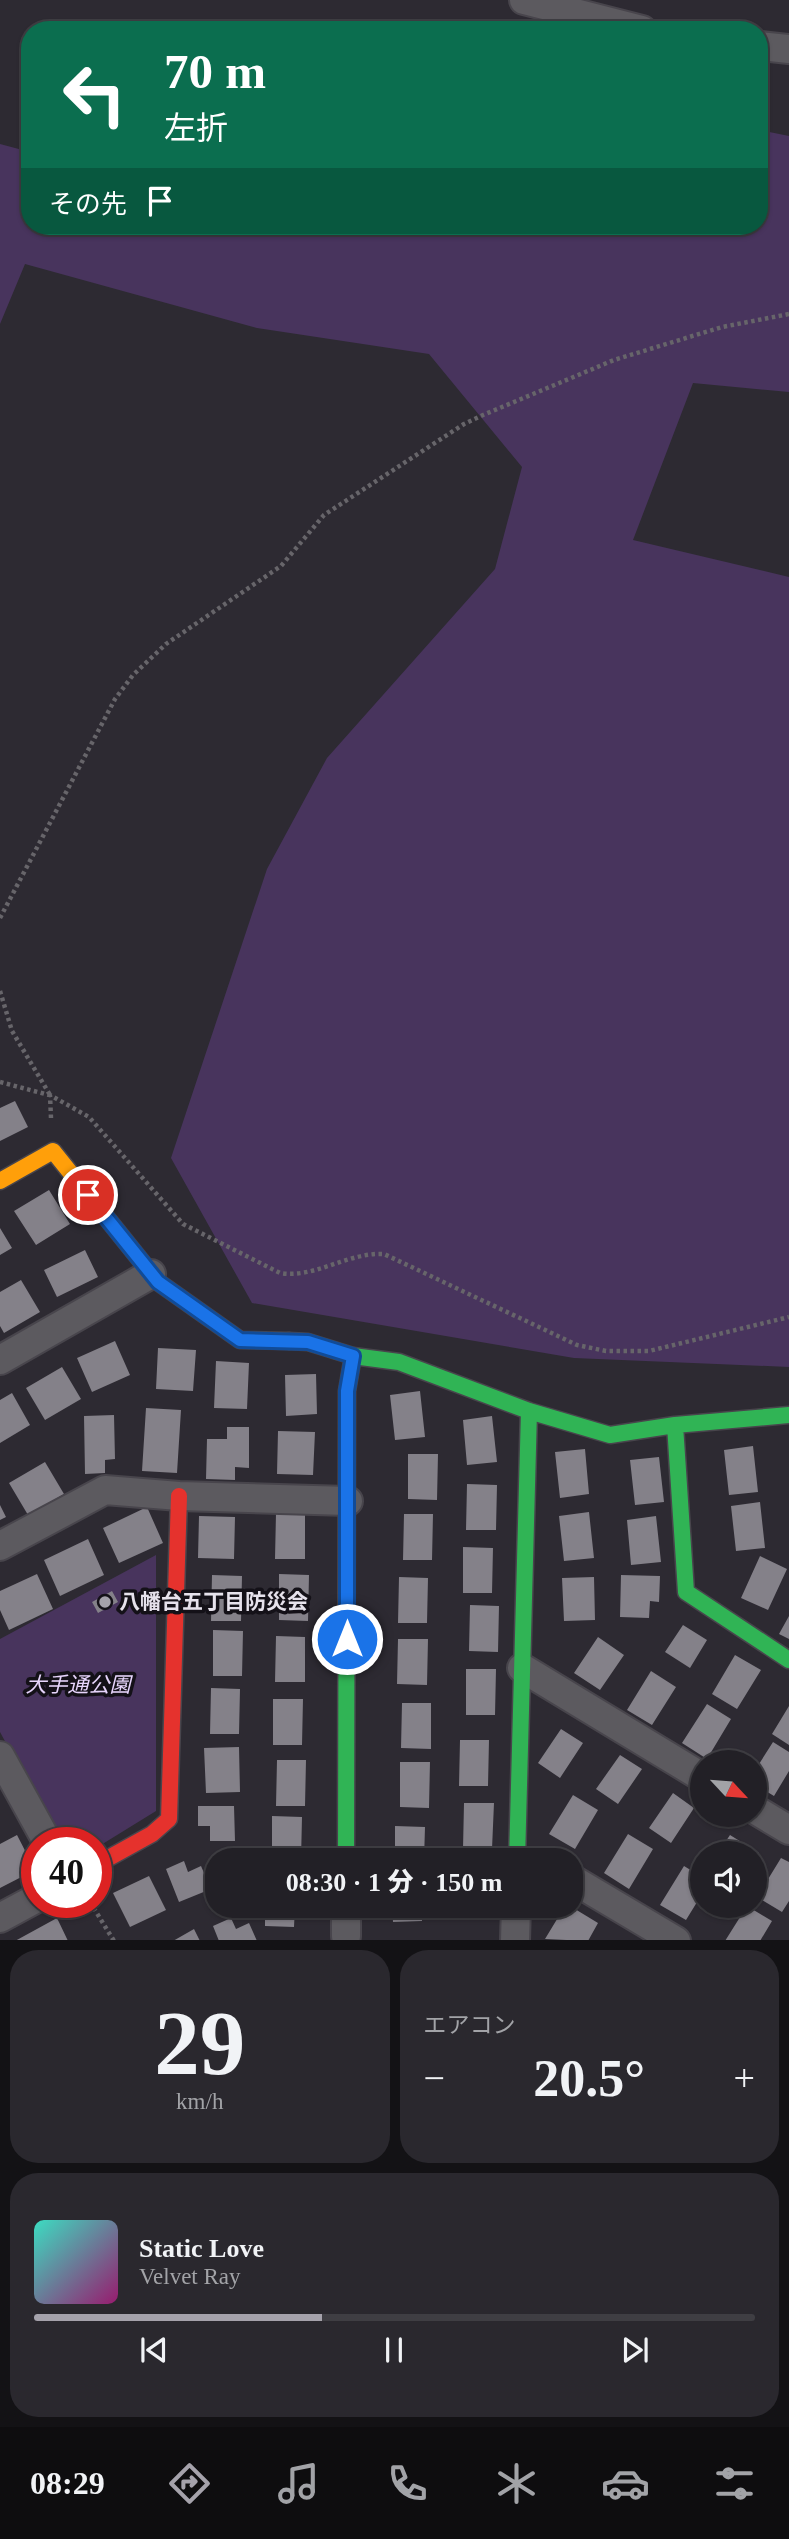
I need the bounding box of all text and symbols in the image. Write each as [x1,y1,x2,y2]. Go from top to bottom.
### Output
text: 70 m [164,44,266,99]
icon: left [49,49,140,140]
text: 左折 [164,110,228,146]
icon: arrive [141,182,179,220]
text: その先 [49,190,127,219]
pin [58,1165,118,1225]
icon: arrive [69,1176,107,1214]
place label: 八幡台五丁目防災会 [119,1590,308,1614]
marker: 八幡台五丁目防災会 [97,1594,113,1610]
position arrow [310,1602,384,1676]
park label: 大手通公園 [26,1673,133,1697]
north arrow [690,1750,766,1827]
map controls [690,1750,767,1918]
speed limit sign: 40 [21,1827,112,1918]
button: sound [690,1841,767,1918]
text: 08:30 · 1 分 · 150 m [286,1868,502,1897]
text: 29 [154,1993,245,2094]
text: エアコン [424,2013,516,2038]
text: 20.5° [533,2050,645,2107]
text: − [424,2057,445,2099]
text: + [734,2057,755,2099]
text: km/h [176,2089,223,2114]
text: Static Love [139,2234,264,2263]
text: Velvet Ray [139,2264,241,2289]
icon: previous [135,2331,173,2369]
icon: pause [375,2331,413,2369]
icon: next [616,2331,654,2369]
icon: directions [165,2459,214,2508]
icon: music [274,2459,323,2508]
icon: phone [383,2459,432,2508]
icon: climate [492,2459,541,2508]
icon: car [601,2459,650,2508]
icon: filters [710,2459,759,2508]
text: 08:29 [30,2465,105,2501]

